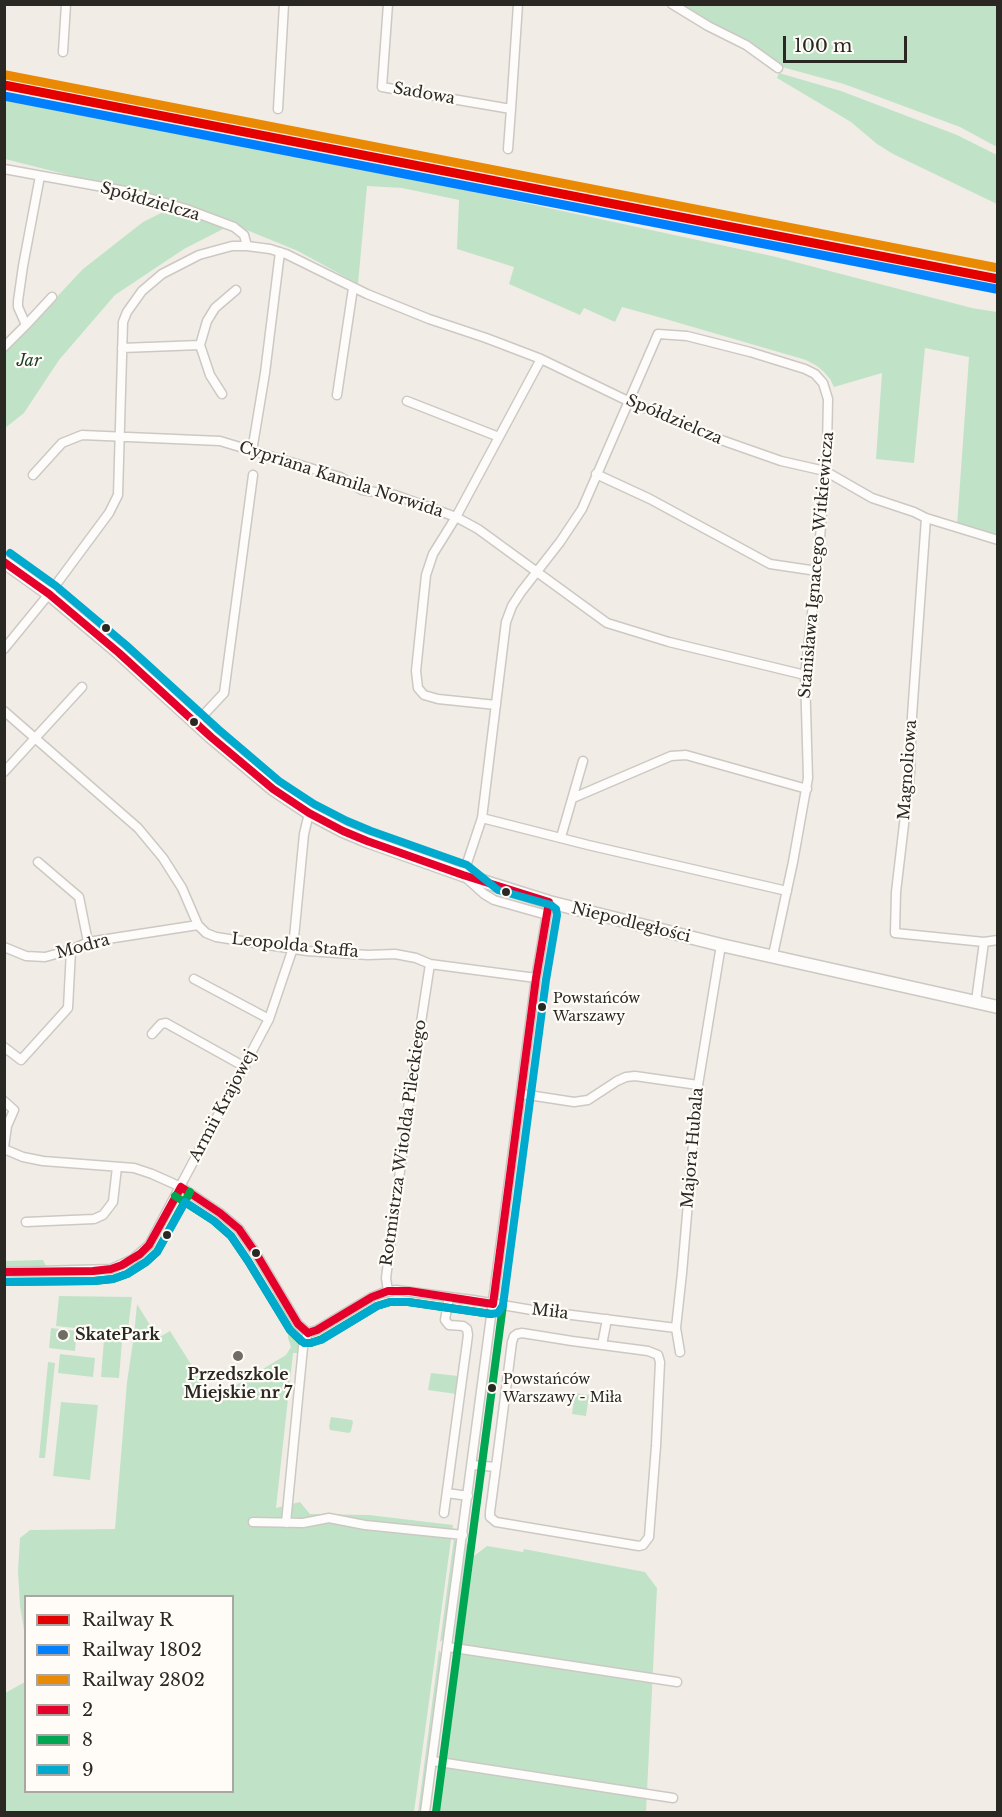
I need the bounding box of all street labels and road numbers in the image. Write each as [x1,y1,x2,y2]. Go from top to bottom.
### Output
street label: Sadowa [392,79,456,109]
street label: Spółdzielcza [98,179,202,225]
street label: Spółdzielcza [623,391,725,449]
street label: Stanisława Ignacego Witkiewicza [796,431,838,699]
street label: Cypriana Kamila Norwida [236,438,446,522]
street label: Magnoliowa [895,719,921,821]
street label: Niepodległości [570,899,692,947]
street label: Leopolda Staffa [230,930,360,962]
street label: Modra [54,931,112,963]
street label: Rotmistrza Witolda Pileckiego [377,1018,431,1268]
street label: Armii Krajowej [185,1047,261,1165]
street label: Majora Hubala [678,1087,708,1209]
street label: Miła [530,1300,570,1324]

